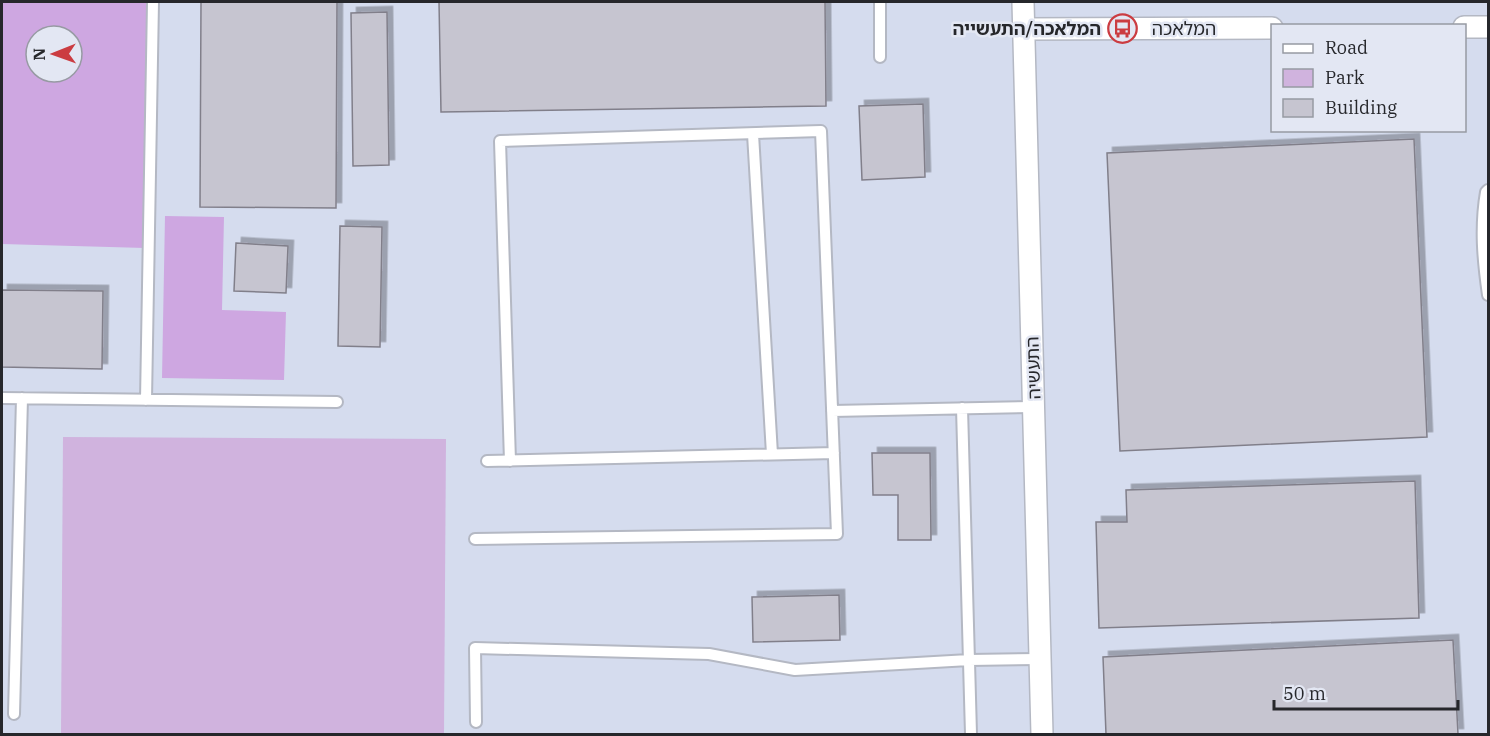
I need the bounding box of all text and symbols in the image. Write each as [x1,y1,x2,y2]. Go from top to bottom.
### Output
bus stop icon: המלאכה/התעשייה [1106,12,1138,44]
place label: המלאכה/התעשייה [952,17,1101,40]
street label: המלאכה [1152,17,1216,40]
north arrow [24,24,84,84]
legend [1271,24,1466,132]
text: Road [1325,36,1368,59]
text: N [29,48,49,61]
text: Park [1325,66,1365,89]
text: Building [1325,96,1397,119]
street label: התעשיה [1020,336,1046,400]
scale bar [1274,673,1458,711]
text: 50 m [1283,682,1326,705]

